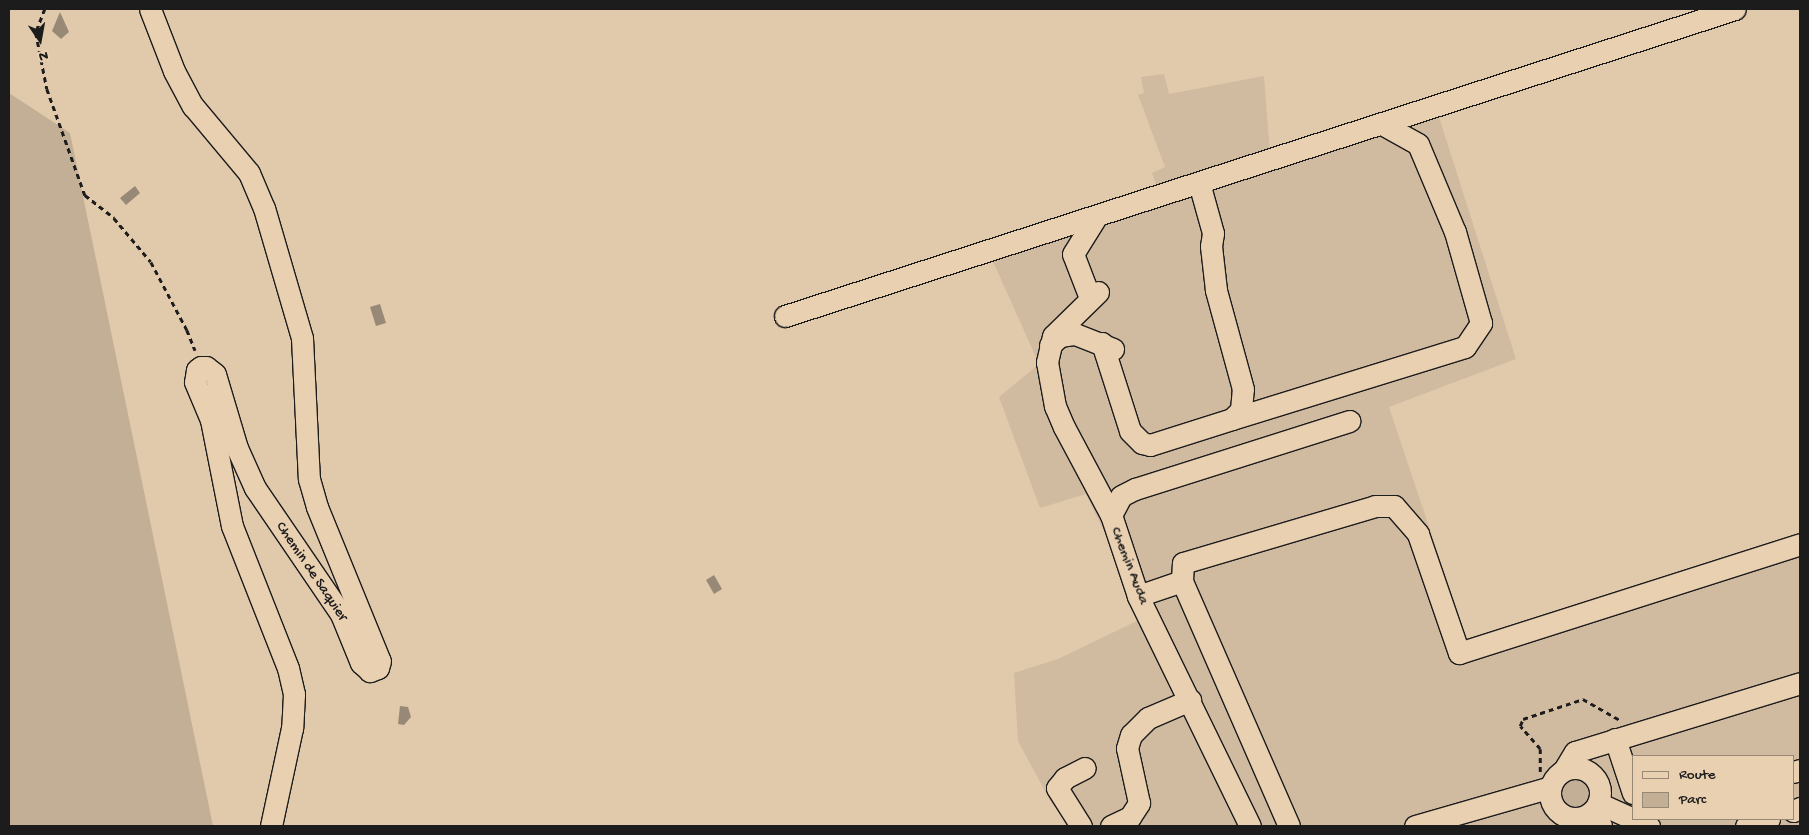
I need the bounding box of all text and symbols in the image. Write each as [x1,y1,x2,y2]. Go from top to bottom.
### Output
north arrow [15,15,65,65]
text: N [37,46,49,64]
street label: Chemin de Saquier [271,519,351,625]
street label: Chemin Auda [1106,525,1152,607]
legend [1632,755,1794,820]
text: Route [1679,766,1716,784]
text: Parc [1679,791,1706,809]

